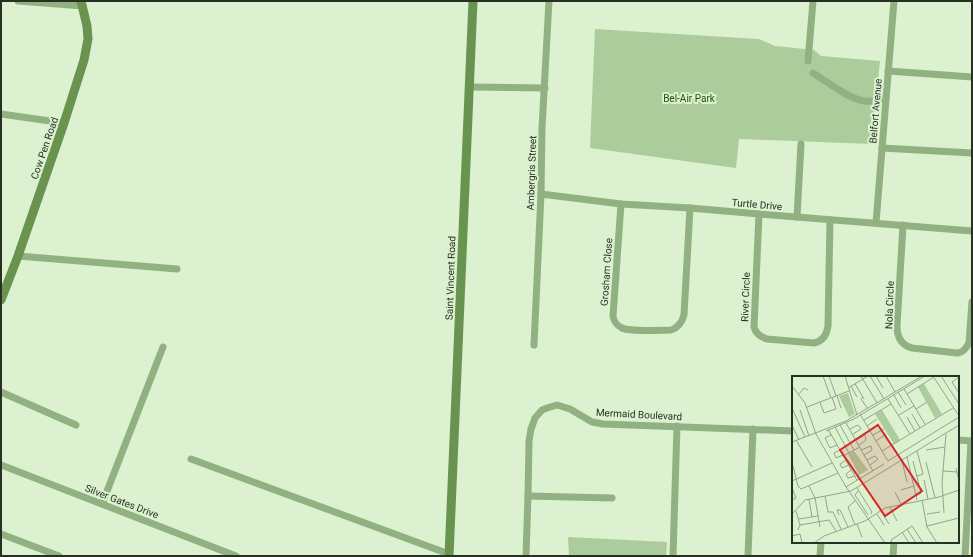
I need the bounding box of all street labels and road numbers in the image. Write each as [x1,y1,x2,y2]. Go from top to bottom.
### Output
street label: Belfort Avenue [867,78,884,144]
street label: Cow Pen Road [29,116,60,181]
street label: Ambergris Street [525,135,538,211]
street label: Turtle Drive [731,197,783,212]
street label: Saint Vincent Road [444,236,457,320]
street label: Grosham Close [599,238,614,306]
street label: River Circle [739,272,752,322]
street label: Nola Circle [883,281,896,329]
street label: Mermaid Boulevard [596,407,682,422]
street label: Silver Gates Drive [84,482,160,521]

